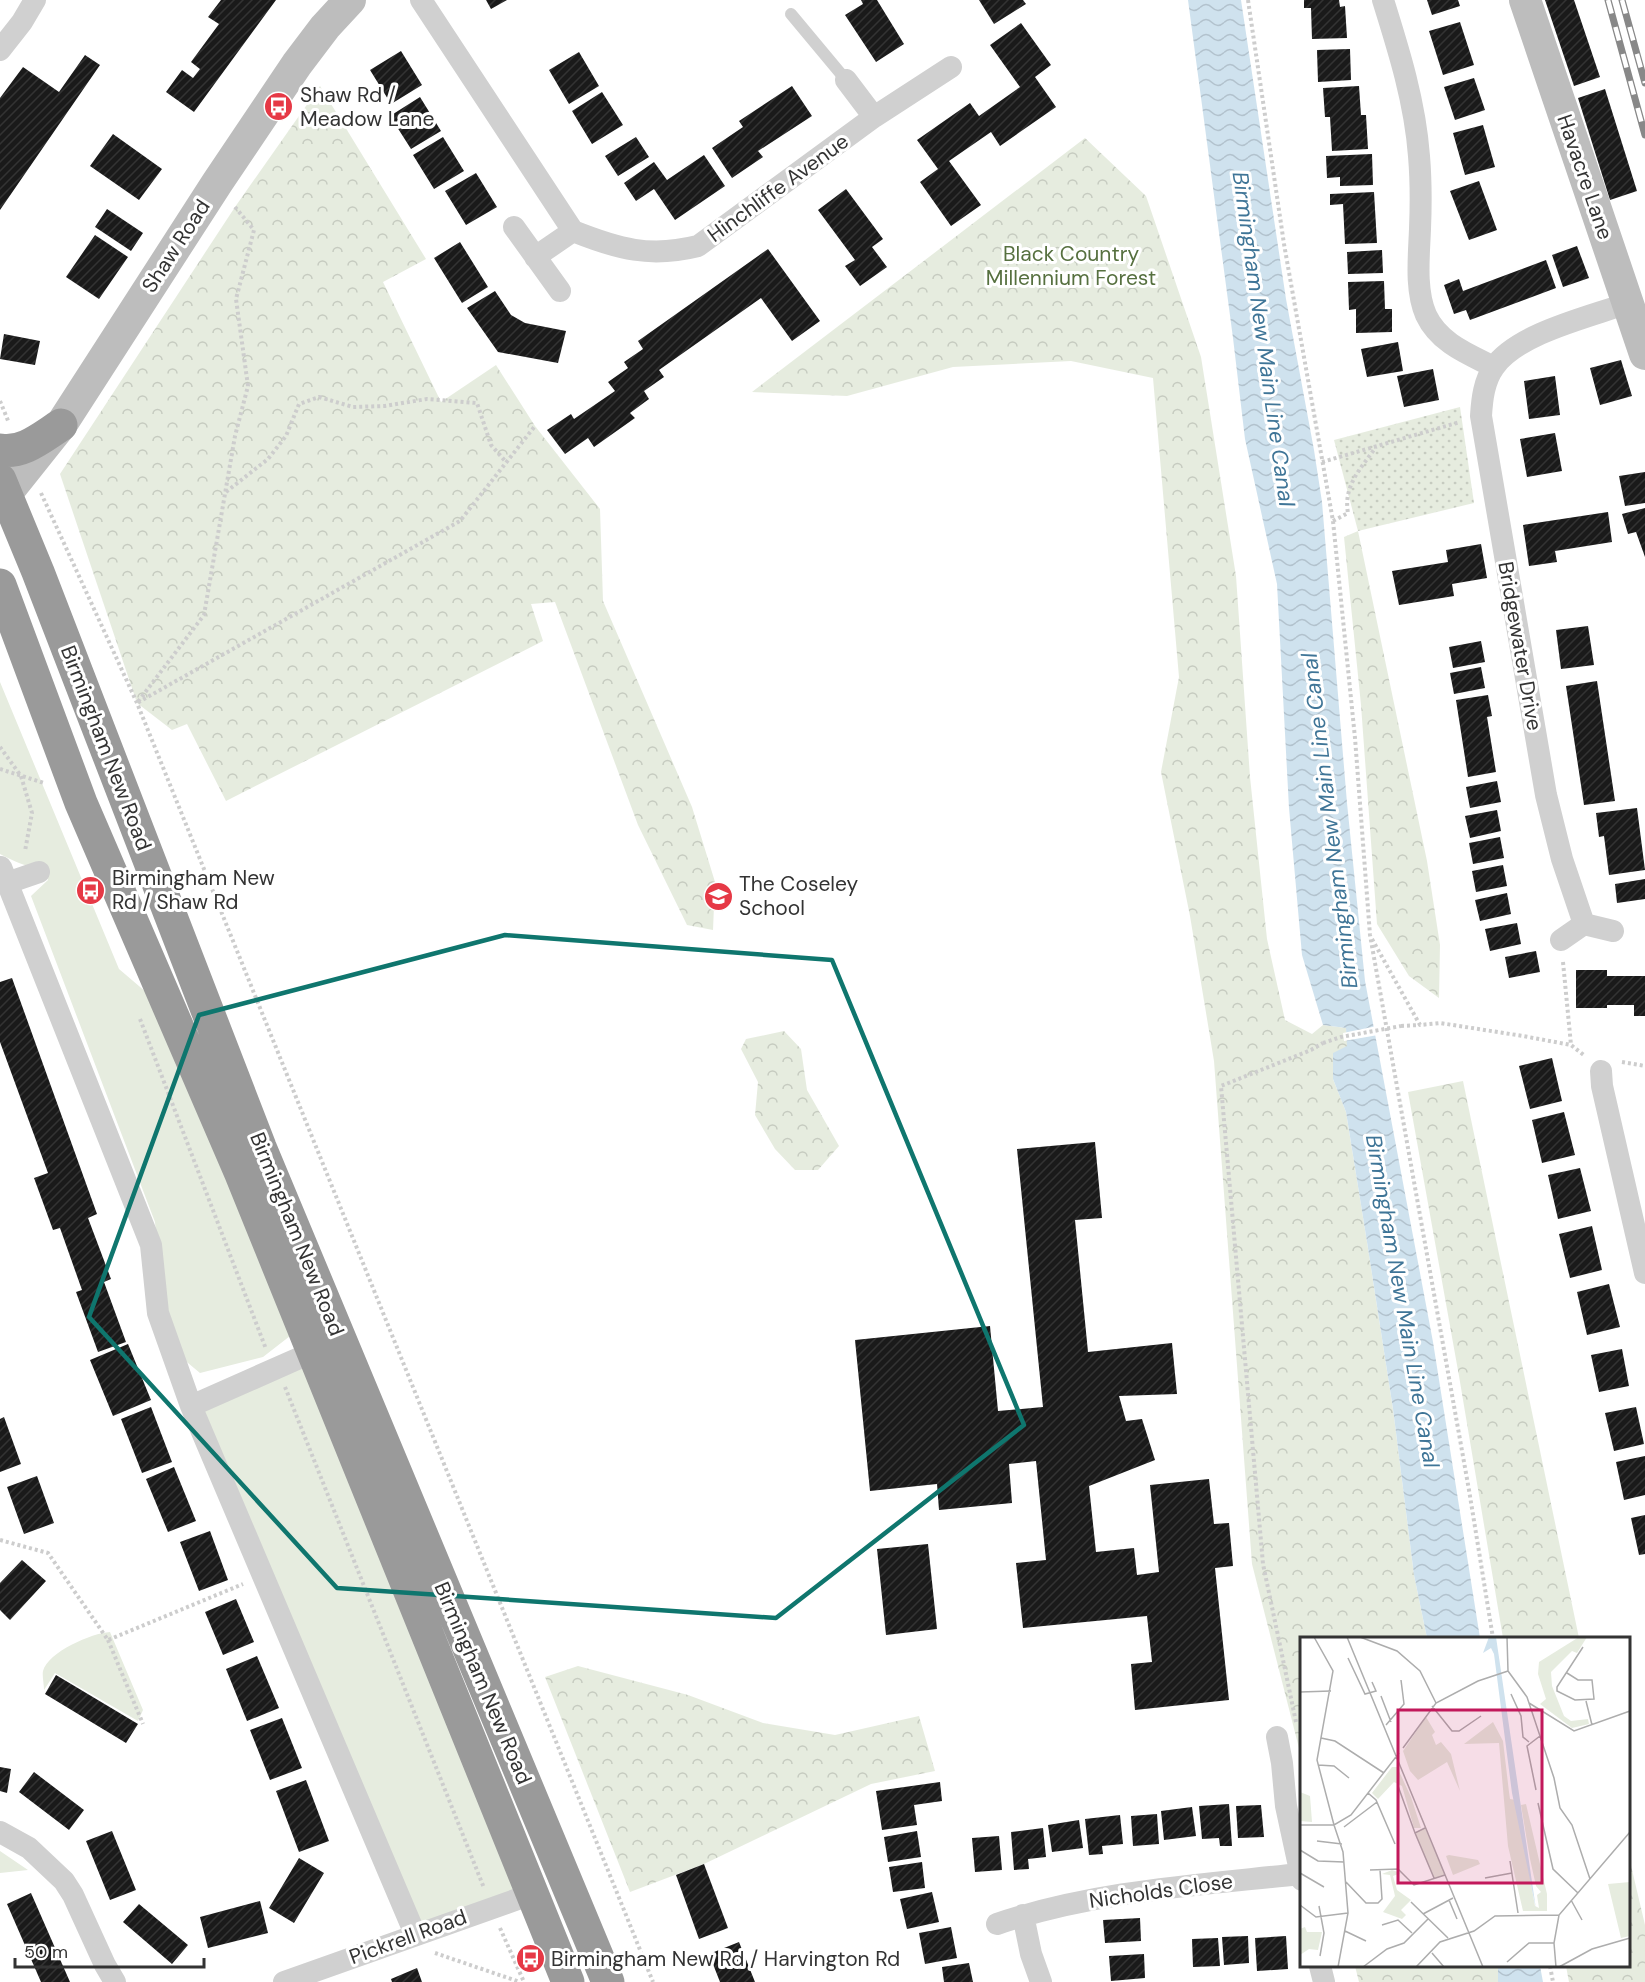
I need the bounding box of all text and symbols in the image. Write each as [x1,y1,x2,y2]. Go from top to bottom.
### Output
place label: Shaw Rd / Meadow Lane [300,81,434,133]
bus stop icon: Shaw Rd / Meadow Lane [263,91,295,123]
street label: Havacre Lane [1550,111,1620,243]
street label: Hinchliffe Avenue [702,127,854,249]
water label: Birmingham New Main Line Canal [1226,170,1302,509]
street label: Shaw Road [135,194,217,298]
park label: Black Country Millennium Forest [986,240,1156,292]
street label: Bridgewater Drive [1491,559,1549,733]
street label: Birmingham New Road [54,642,158,854]
water label: Birmingham New Main Line Canal [1294,650,1364,990]
place label: Birmingham New Rd / Shaw Rd [112,864,275,916]
place label: The Coseley School [739,870,859,922]
bus stop icon: Birmingham New Rd / Shaw Rd [75,874,107,906]
school or university icon: The Coseley School [702,880,734,912]
street label: Birmingham New Road [243,1128,351,1340]
water label: Birmingham New Main Line Canal [1359,1132,1446,1471]
street label: Birmingham New Road [428,1578,538,1788]
inset map [1300,1637,1630,1967]
street label: Nicholds Close [1087,1867,1235,1915]
street label: Pickrell Road [345,1903,471,1971]
scale bar [15,1931,204,1969]
text: 50 m [24,1940,68,1964]
bus stop icon: Birmingham New Rd / Harvington Rd [514,1943,546,1975]
place label: Birmingham New Rd / Harvington Rd [551,1945,900,1973]

